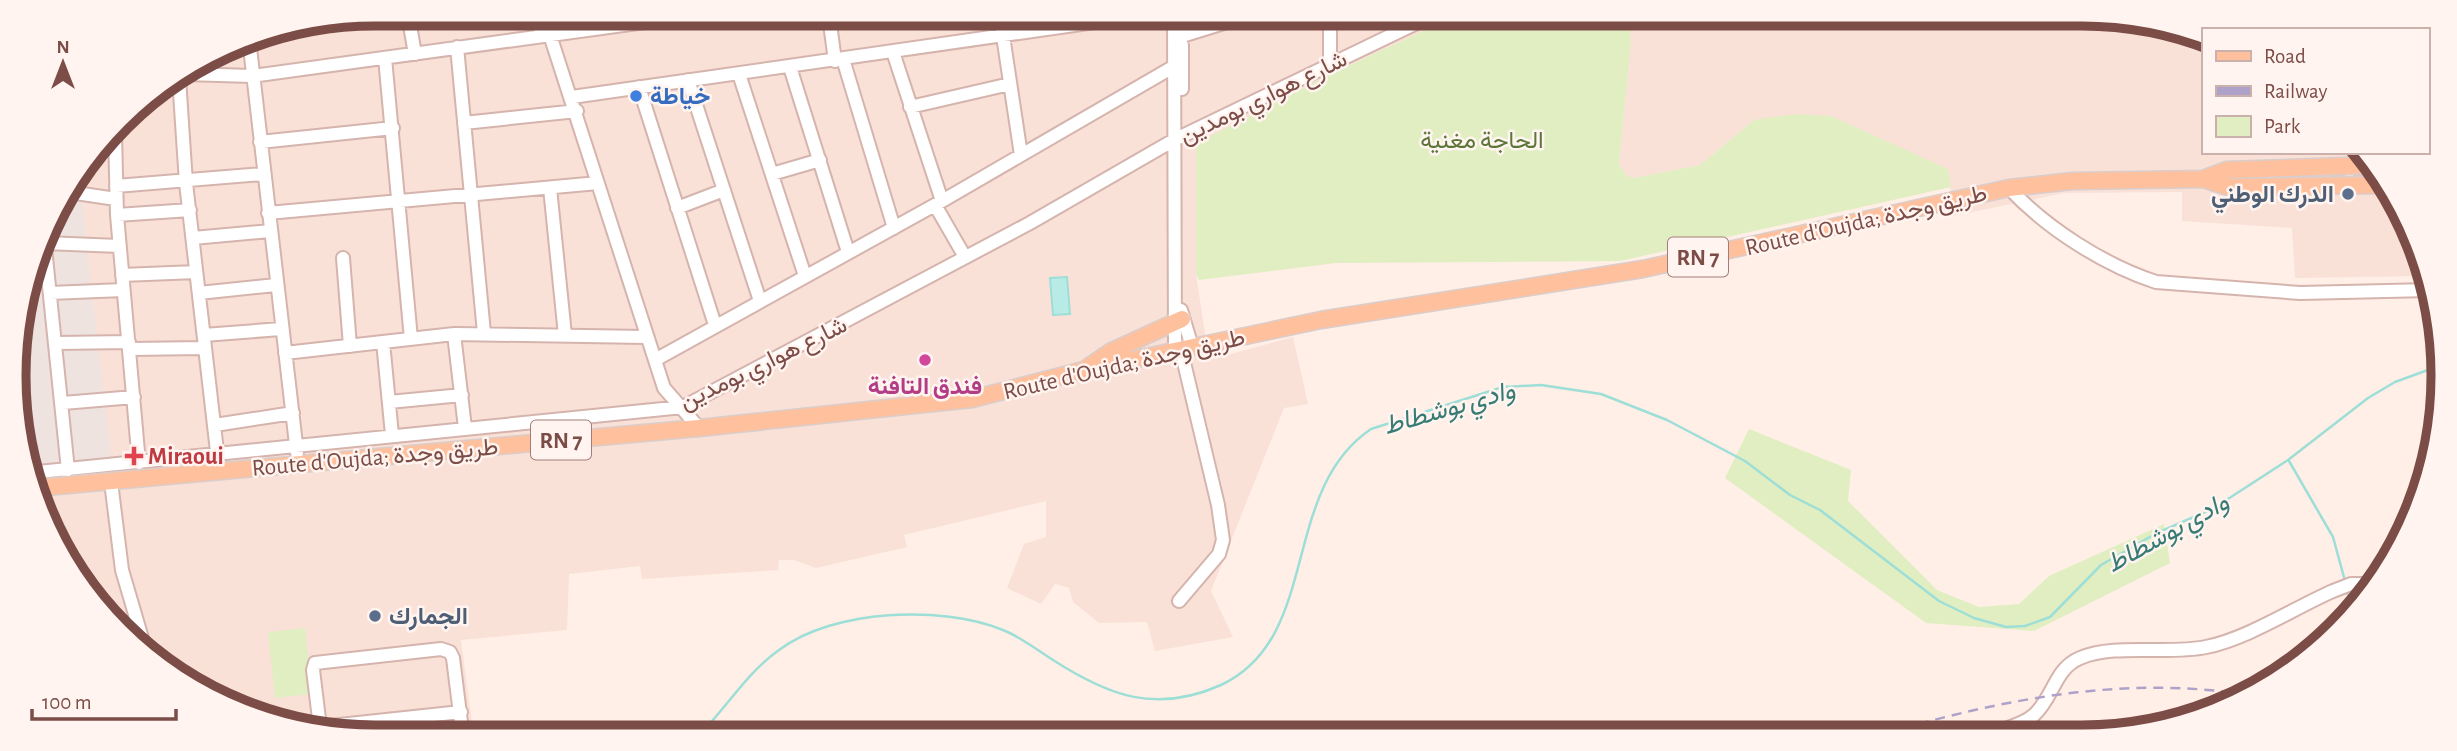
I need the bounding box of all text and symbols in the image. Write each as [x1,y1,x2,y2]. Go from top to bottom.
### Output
north arrow [28,28,98,98]
legend [2202,28,2429,154]
text: N [56,38,70,57]
text: Road [2264,46,2306,67]
street label: شارع هواري بومدين [1176,47,1354,154]
text: Railway [2264,81,2327,102]
place label: خياطة [650,85,710,110]
marker: خياطة [628,88,644,104]
text: Park [2264,116,2301,137]
park label: الحاجة مغنية [1420,129,1544,154]
street label: Route d'Oujda; طريق وجدة [1743,181,1990,262]
place label: الدرك الوطني [2211,183,2334,214]
marker: الدرك الوطني [2340,186,2356,202]
road number: RN 7 [1668,238,1728,276]
street label: شارع هواري بومدين [676,313,854,420]
street label: Route d'Oujda; طريق وجدة [1001,325,1248,406]
marker: فندق التافنة [917,352,933,368]
place label: فندق التافنة [868,375,982,399]
water label: وادي بوشطاط [1381,377,1520,446]
road number: RN 7 [531,420,591,460]
street label: Route d'Oujda; طريق وجدة [251,435,499,483]
place label: Miraoui [148,445,224,469]
marker: Miraoui [126,448,142,464]
water label: وادي بوشطاط [2102,488,2237,583]
place label: الجمارك [389,605,468,631]
marker: الجمارك [367,608,383,624]
scale bar [32,678,175,722]
text: 100 m [42,692,92,713]

